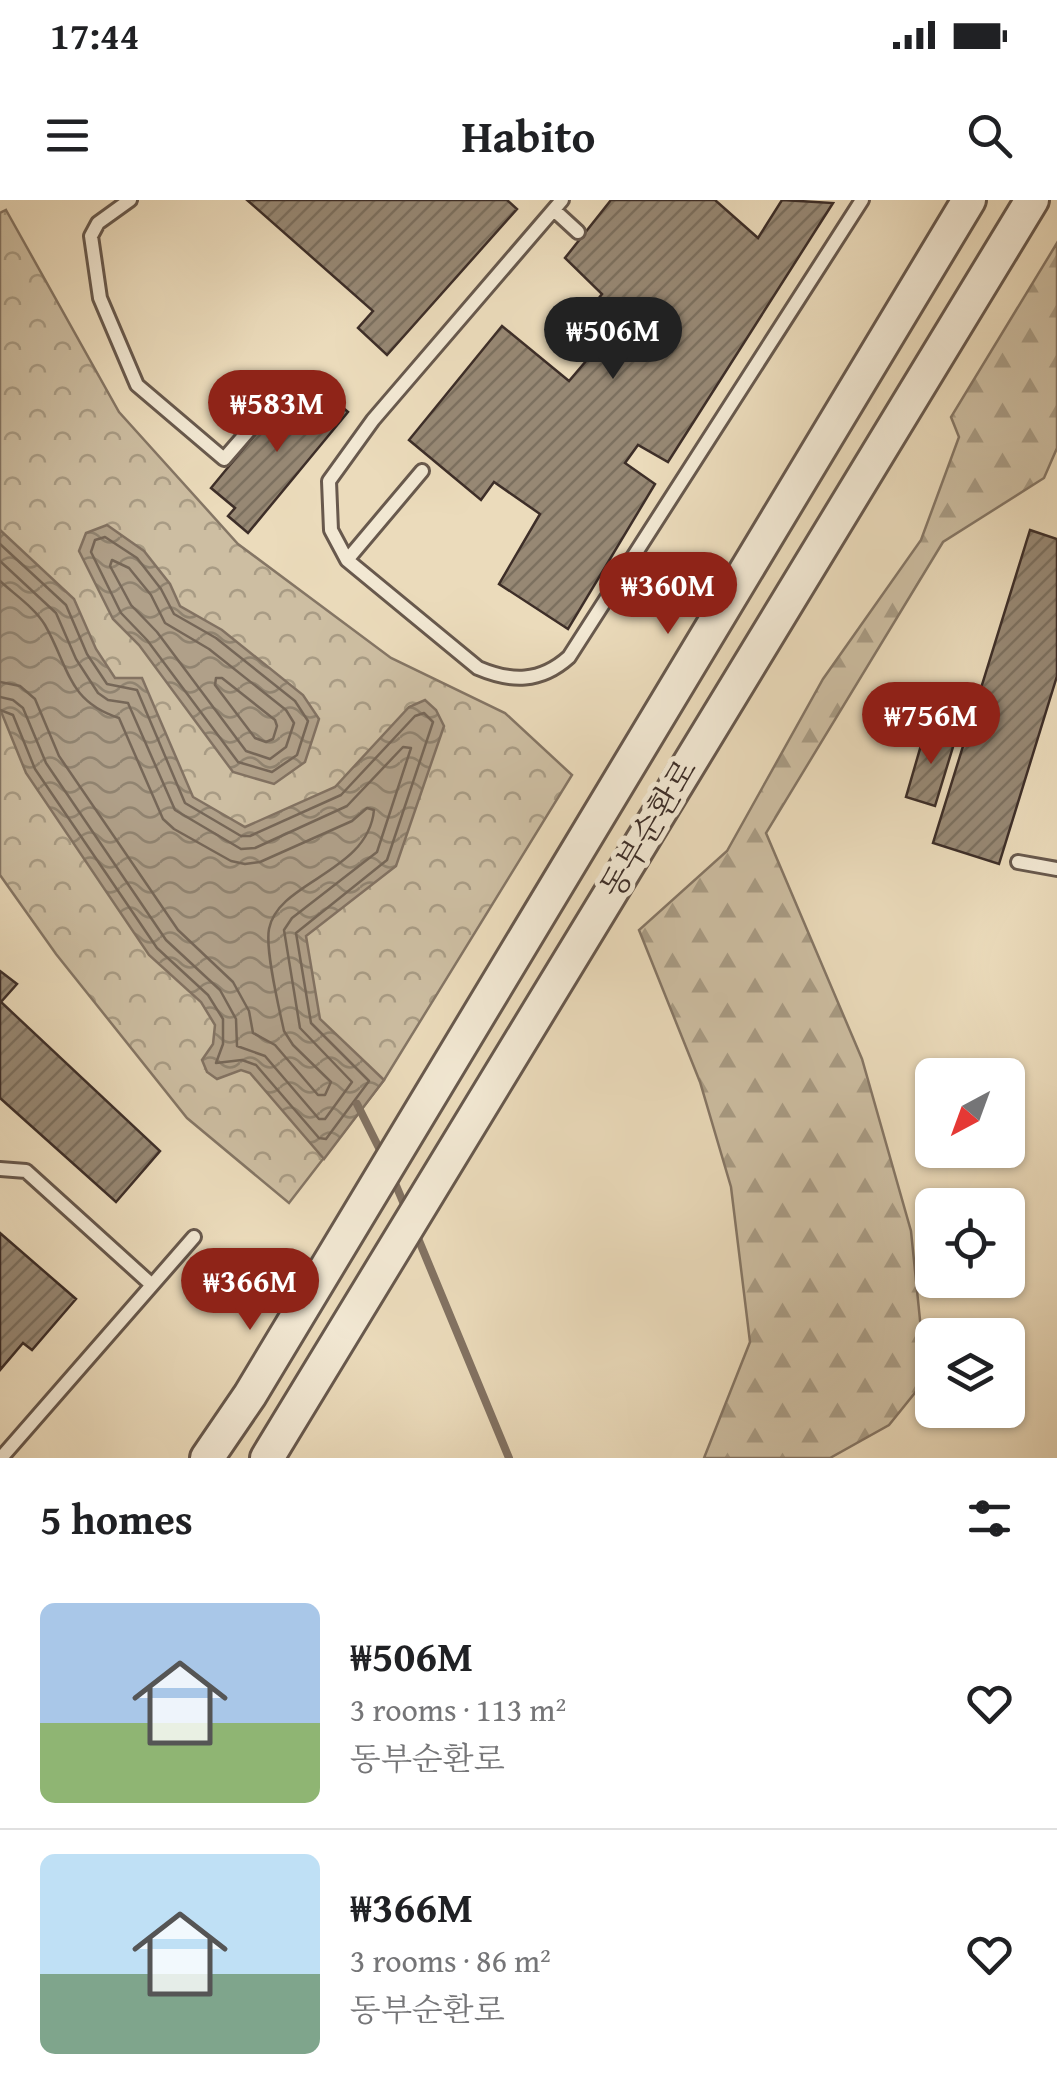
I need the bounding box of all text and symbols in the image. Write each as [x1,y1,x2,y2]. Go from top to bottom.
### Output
text: 17:44 [50,7,140,63]
text: Habito [462,103,595,168]
icon: menu [40,108,95,163]
icon: search [962,108,1017,163]
pin: ₩506M [543,297,683,382]
text: ₩506M [566,306,660,353]
pin: ₩583M [207,370,347,455]
text: ₩583M [230,379,324,426]
pin: ₩360M [598,552,738,637]
text: ₩360M [621,561,715,608]
pin: ₩756M [861,682,1001,767]
text: ₩756M [884,691,978,738]
street label: 동부순환로 [588,750,708,906]
north arrow [915,1058,1025,1168]
map controls [915,1058,1025,1428]
button: locate [915,1188,1025,1298]
pin: ₩366M [180,1248,320,1333]
text: ₩366M [203,1257,297,1304]
button: layers [915,1318,1025,1428]
text: 5 homes [40,1488,193,1549]
icon: filters [962,1491,1017,1546]
text: ₩506M [350,1625,473,1686]
icon: home [120,1643,240,1763]
icon: heart [962,1676,1017,1731]
text: 3 rooms · 113 m² [350,1686,566,1733]
text: 동부순환로 [350,1735,505,1782]
text: ₩366M [350,1876,473,1937]
icon: home [120,1894,240,2014]
icon: heart [962,1927,1017,1982]
text: 3 rooms · 86 m² [350,1937,551,1984]
text: 동부순환로 [350,1986,505,2033]

